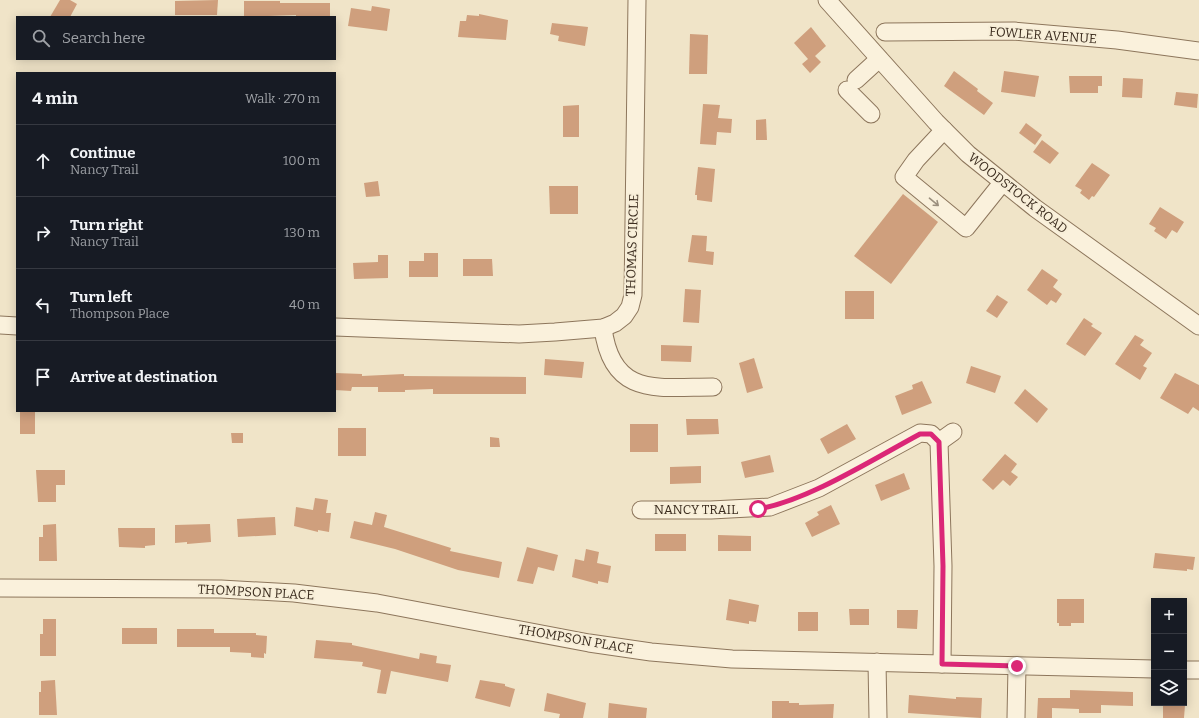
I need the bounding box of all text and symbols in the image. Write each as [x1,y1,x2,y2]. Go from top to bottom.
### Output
search box [16,16,336,60]
street label: FOWLER AVENUE [989,24,1097,46]
icon: search [30,27,52,49]
text: Search here [62,29,145,47]
text: 4 min [32,88,78,109]
text: Walk · 270 m [245,91,320,106]
text: Continue [70,144,136,162]
icon: ahead [32,150,54,172]
street label: WOODSTOCK ROAD [965,150,1071,236]
text: 100 m [283,153,320,168]
text: Nancy Trail [70,162,139,177]
street label: THOMAS CIRCLE [623,193,641,297]
one-way arrow [929,197,940,206]
text: Turn right [70,216,143,234]
icon: right [32,222,54,244]
text: 130 m [284,225,320,240]
text: Nancy Trail [70,234,139,249]
text: Turn left [70,288,132,306]
icon: left [32,294,54,316]
text: 40 m [289,297,320,312]
text: Thompson Place [70,306,169,321]
icon: arrive [32,366,54,388]
text: Arrive at destination [70,368,217,386]
route start [749,500,767,518]
street label: NANCY TRAIL [654,502,738,517]
street label: THOMPSON PLACE [197,581,315,603]
map controls [1151,598,1187,706]
button: + [1151,598,1187,634]
street label: THOMPSON PLACE [517,621,635,657]
button: − [1151,634,1187,670]
route end [1008,657,1026,675]
button: layers [1151,670,1187,706]

